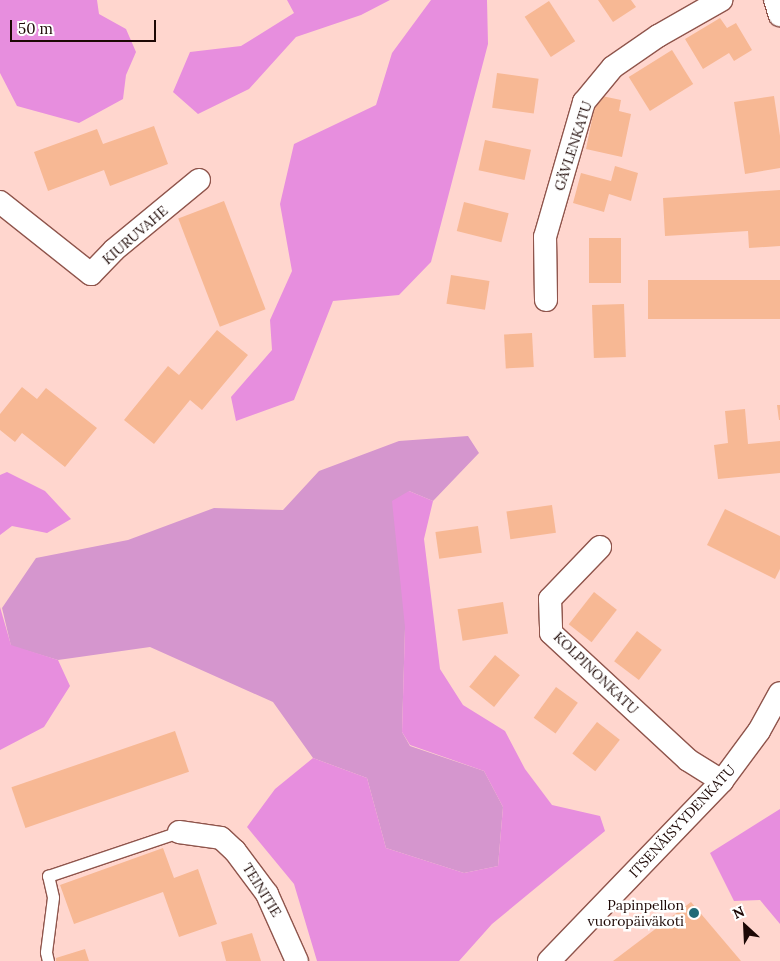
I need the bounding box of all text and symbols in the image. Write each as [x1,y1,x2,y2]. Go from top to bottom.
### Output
scale bar [12,10,159,42]
text: 50 m [18,19,53,38]
street label: GÄVLENKATU [551,99,595,193]
street label: KIURUVAHE [99,202,171,268]
street label: KOLPINONKATU [550,628,642,718]
street label: ITSENÄISYYDENKATU [625,761,739,881]
street label: TEINITIE [239,860,285,920]
place label: Papinpellon vuoropäiväkoti [588,897,684,930]
north arrow [720,901,770,951]
text: N [730,902,747,923]
marker: Papinpellon vuoropäiväkoti [688,907,700,919]

